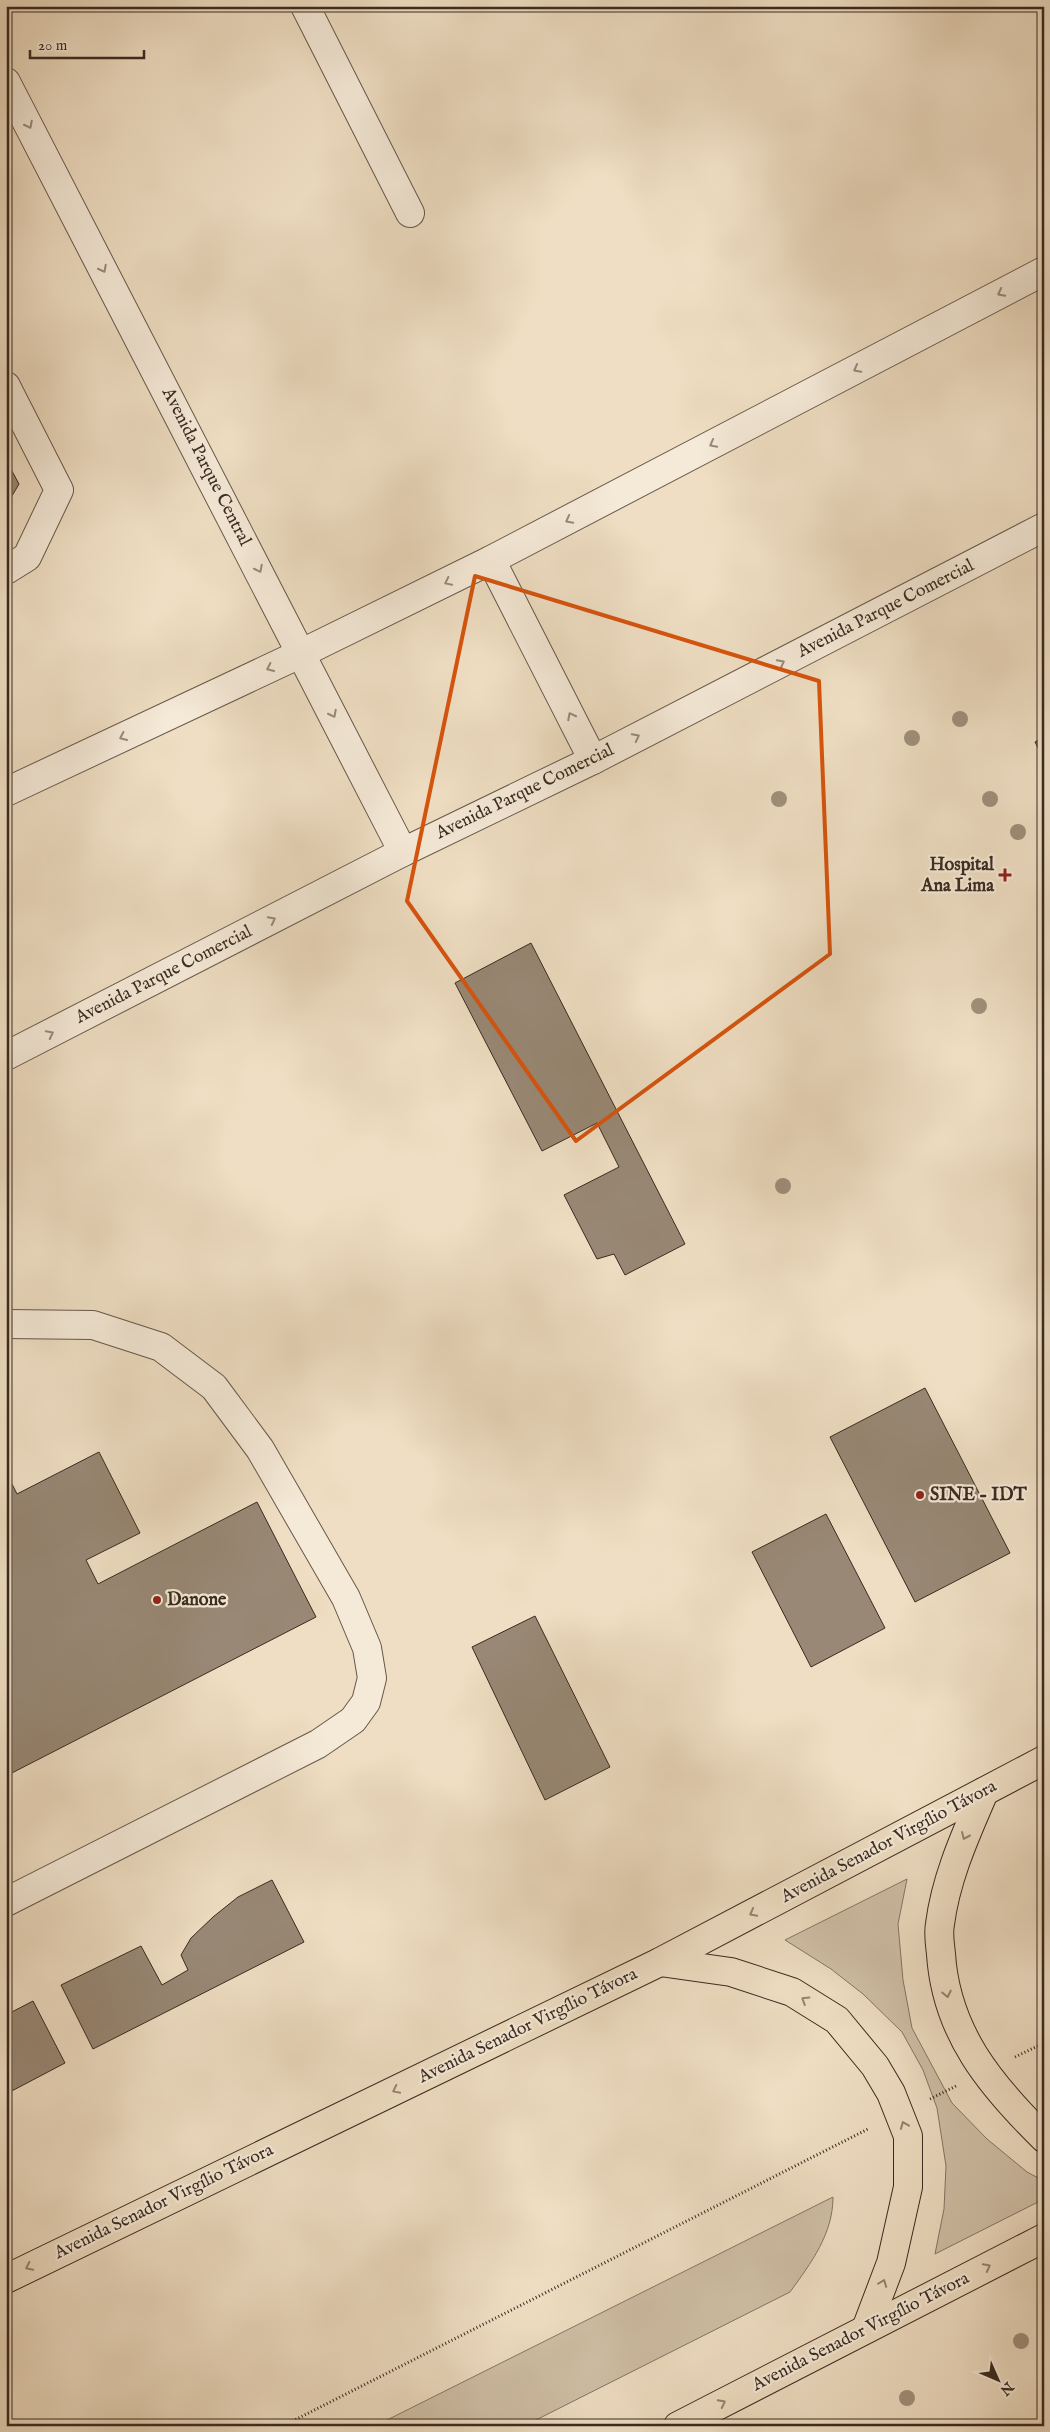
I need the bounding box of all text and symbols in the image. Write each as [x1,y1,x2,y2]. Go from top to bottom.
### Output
scale bar [30,28,144,60]
text: 20 m [38,36,68,55]
one-way arrow [23,120,33,129]
one-way arrow [97,264,107,273]
one-way arrow [997,287,1006,297]
one-way arrow [853,363,862,373]
street label: Avenida Parque Central [156,383,256,550]
one-way arrow [709,438,718,448]
one-way arrow [565,514,574,524]
street label: Avenida Parque Comercial [793,554,978,664]
one-way arrow [253,564,263,573]
one-way arrow [444,576,453,586]
one-way arrow [776,659,785,669]
one-way arrow [266,662,275,672]
one-way arrow [327,709,337,718]
one-way arrow [566,712,577,721]
one-way arrow [119,731,128,742]
one-way arrow [631,733,640,743]
street label: Avenida Parque Comercial [431,739,618,846]
place label: Hospital Ana Lima [920,854,995,898]
marker: Hospital Ana Lima [998,868,1012,882]
one-way arrow [267,916,276,926]
street label: Avenida Parque Comercial [71,920,256,1030]
one-way arrow [44,1030,53,1040]
place label: SINE - IDT [930,1484,1027,1507]
marker: SINE - IDT [914,1489,926,1501]
place label: Danone [167,1589,227,1612]
marker: Danone [151,1594,163,1606]
street label: Avenida Senador Virgílio Távora [776,1775,1001,1909]
one-way arrow [960,1831,971,1840]
one-way arrow [749,1907,758,1917]
street label: Avenida Senador Virgílio Távora [414,1963,641,2090]
one-way arrow [941,1990,952,1999]
one-way arrow [802,1997,811,2007]
one-way arrow [392,2084,401,2094]
one-way arrow [900,2121,910,2130]
street label: Avenida Senador Virgílio Távora [50,2139,277,2266]
one-way arrow [25,2261,34,2272]
one-way arrow [982,2263,991,2273]
street label: Avenida Senador Virgílio Távora [748,2267,974,2397]
one-way arrow [877,2279,887,2288]
north arrow [972,2354,1022,2404]
text: N [996,2377,1018,2399]
one-way arrow [716,2399,725,2409]

